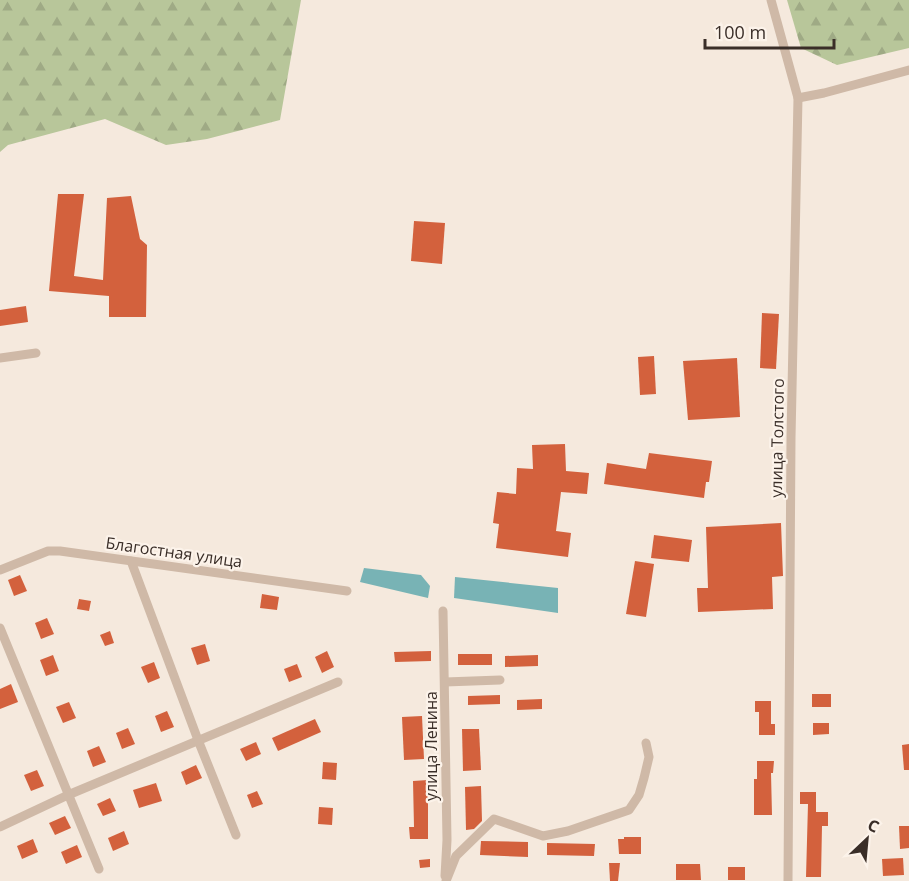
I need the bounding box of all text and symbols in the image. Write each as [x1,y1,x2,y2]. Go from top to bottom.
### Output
scale bar [705,12,834,50]
text: 100 m [714,20,766,44]
street label: улица Толстого [765,378,789,498]
street label: Благостная улица [104,532,244,572]
street label: улица Ленина [420,691,442,801]
north arrow [837,809,897,869]
text: С [864,813,883,838]

